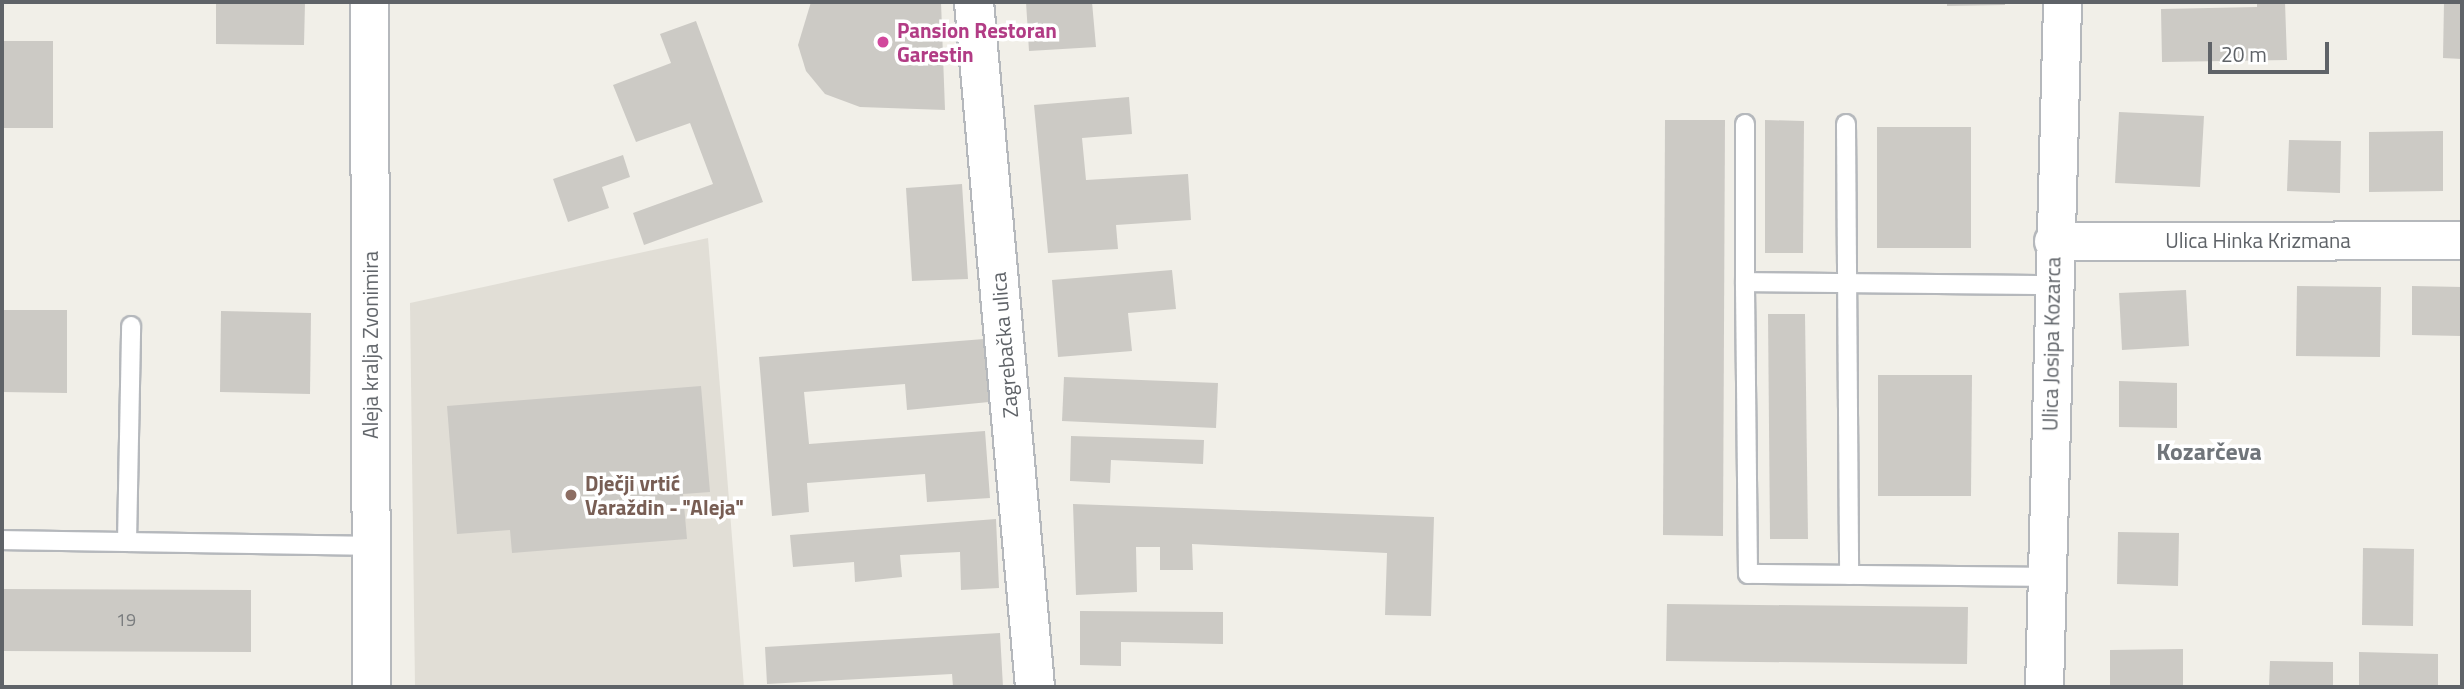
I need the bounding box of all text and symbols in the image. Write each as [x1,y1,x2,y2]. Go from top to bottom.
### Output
place label: Pansion Restoran Garestin [897,17,1057,67]
scale bar [2212,28,2333,72]
marker: Pansion Restoran Garestin [875,34,891,50]
text: 20 m [2221,38,2267,70]
street label: Ulica Hinka Krizmana [2165,227,2351,253]
street label: Aleja kralja Zvonimira [357,251,383,439]
street label: Ulica Josipa Kozarca [2037,257,2065,431]
street label: Zagrebačka ulica [985,271,1023,419]
district label: Kozarčeva [2156,438,2262,466]
place label: Dječji vrtić Varaždin - "Aleja" [585,470,744,520]
marker: Dječji vrtić Varaždin - "Aleja" [563,487,579,503]
house number: 19 [116,609,136,631]

